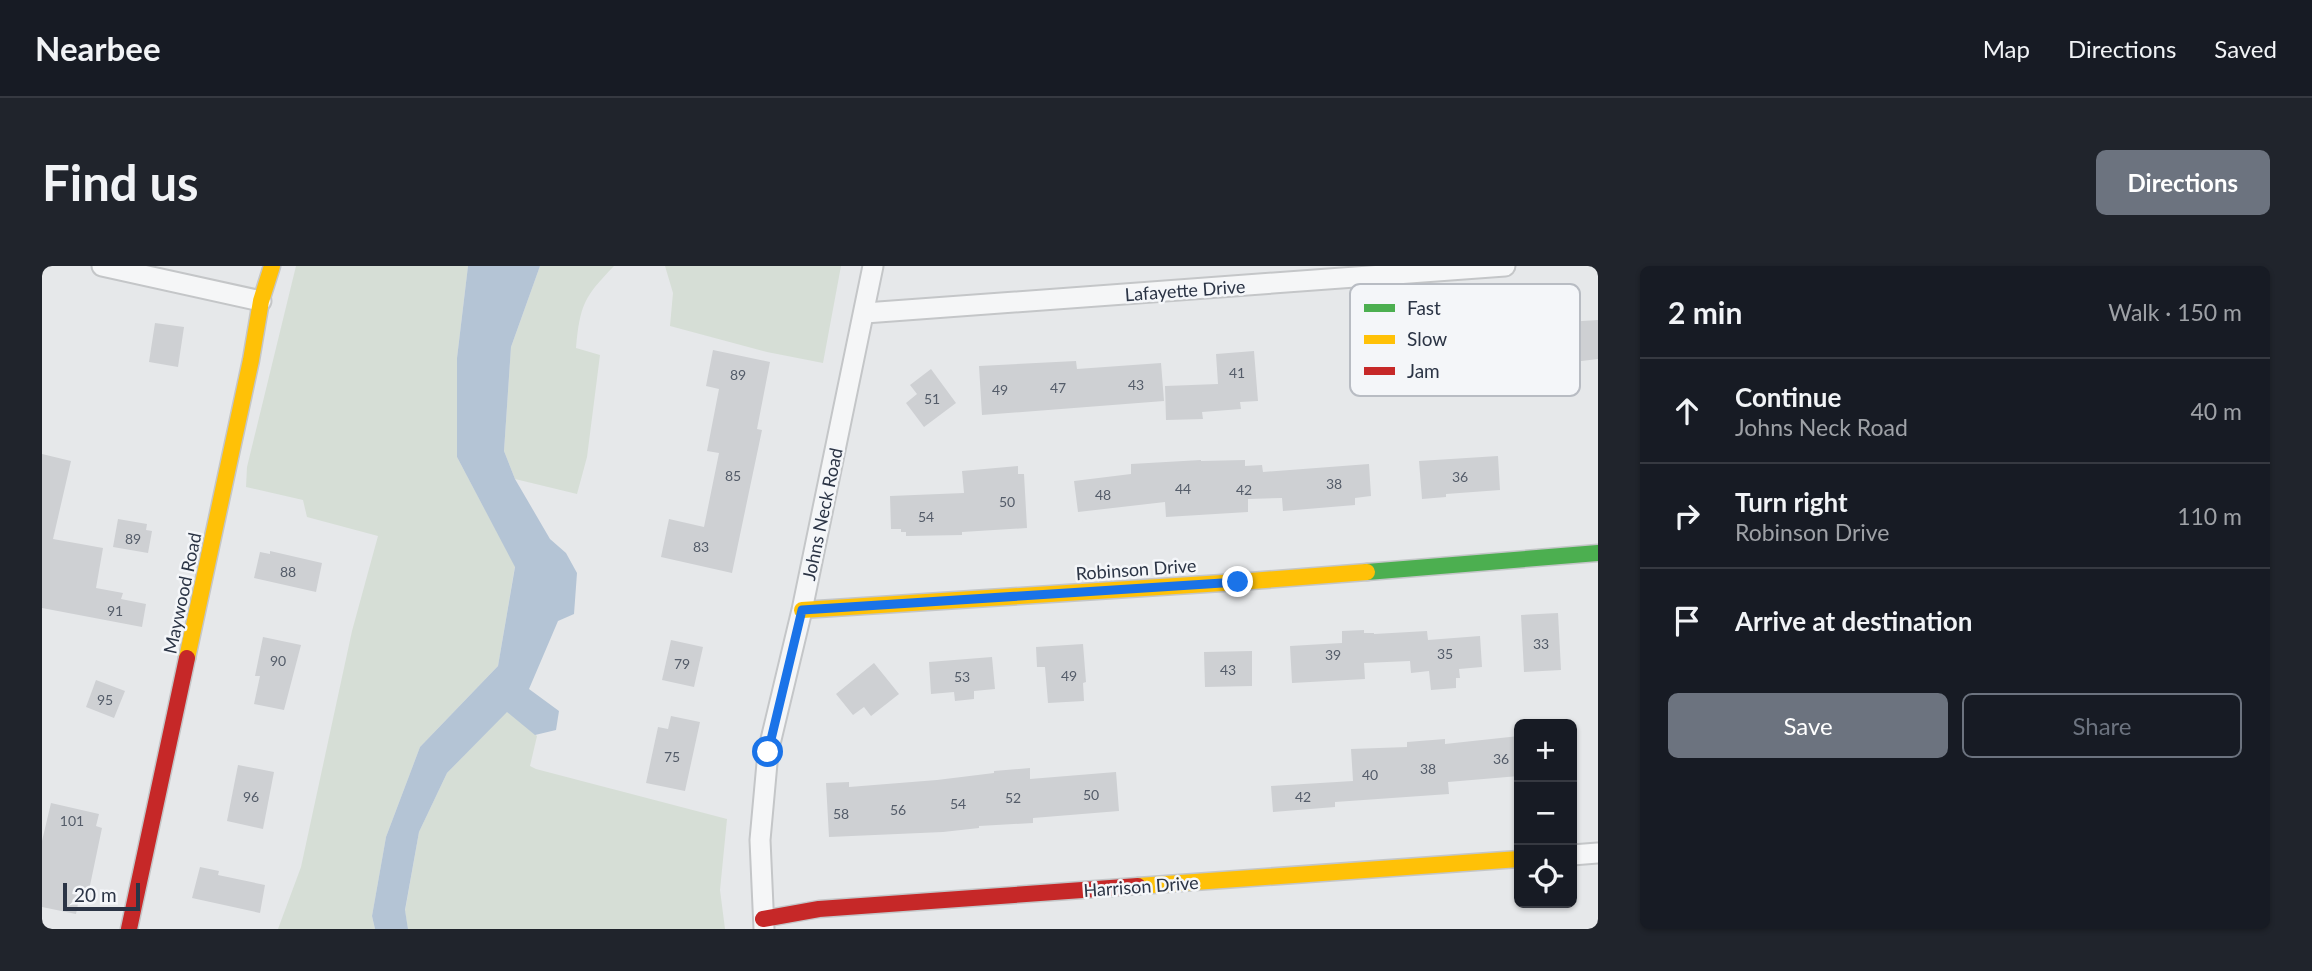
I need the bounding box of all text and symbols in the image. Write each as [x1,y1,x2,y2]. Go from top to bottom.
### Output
text: Nearbee [35,28,161,68]
text: Map [1983,34,2030,63]
text: Directions [2068,34,2176,63]
text: Saved [2214,34,2277,63]
button: Directions [2096,150,2270,215]
text: Find us [42,153,199,211]
street label: Lafayette Drive [1124,275,1246,305]
legend [1350,284,1580,396]
text: 2 min [1668,294,1742,330]
text: Fast [1407,296,1441,319]
text: Walk · 150 m [2108,298,2242,326]
text: Slow [1407,327,1447,350]
text: Jam [1407,359,1440,382]
house number: 41 [1229,364,1245,381]
house number: 89 [730,366,746,383]
house number: 43 [1128,376,1144,393]
house number: 47 [1050,379,1066,396]
house number: 49 [992,381,1008,398]
text: Continue [1735,381,1841,413]
house number: 51 [924,390,940,407]
icon: ahead [1668,392,1706,430]
text: 40 m [2191,397,2242,425]
text: Johns Neck Road [1735,413,1908,441]
street label: Johns Neck Road [797,446,847,582]
house number: 85 [725,467,741,484]
house number: 36 [1452,468,1468,485]
house number: 38 [1326,475,1342,492]
house number: 44 [1175,480,1191,497]
house number: 42 [1236,481,1252,498]
house number: 48 [1095,486,1111,503]
text: Turn right [1735,486,1848,518]
house number: 50 [999,493,1015,510]
icon: right [1668,497,1706,535]
text: 110 m [2177,502,2242,530]
house number: 54 [918,508,934,525]
text: Robinson Drive [1735,518,1890,546]
house number: 89 [125,530,141,547]
street label: Maywood Road [158,530,206,656]
house number: 83 [693,538,709,555]
street label: Robinson Drive [1075,554,1197,584]
house number: 88 [280,563,296,580]
route end [1222,566,1253,597]
house number: 91 [107,602,123,619]
icon: arrive [1668,602,1706,640]
text: Arrive at destination [1735,605,1972,637]
house number: 33 [1533,635,1549,652]
house number: 35 [1437,645,1453,662]
house number: 39 [1325,646,1341,663]
house number: 90 [270,652,286,669]
house number: 79 [674,655,690,672]
house number: 43 [1220,661,1236,678]
house number: 49 [1061,667,1077,684]
house number: 53 [954,668,970,685]
house number: 95 [97,691,113,708]
button: Save [1668,693,1948,758]
button: Share [1962,693,2242,758]
map controls [1514,719,1577,908]
button: + [1514,719,1577,782]
route start [752,736,783,767]
house number: 75 [664,748,680,765]
house number: 36 [1493,750,1509,767]
house number: 38 [1420,760,1436,777]
house number: 40 [1362,766,1378,783]
button: − [1514,782,1577,845]
house number: 50 [1083,786,1099,803]
house number: 96 [243,788,259,805]
house number: 42 [1295,788,1311,805]
house number: 52 [1005,789,1021,806]
house number: 54 [950,795,966,812]
house number: 56 [890,801,906,818]
house number: 58 [833,805,849,822]
house number: 101 [60,812,84,829]
button: locate [1514,845,1577,908]
street label: Harrison Drive [1083,871,1199,901]
scale bar [63,880,140,912]
text: 20 m [74,883,117,906]

